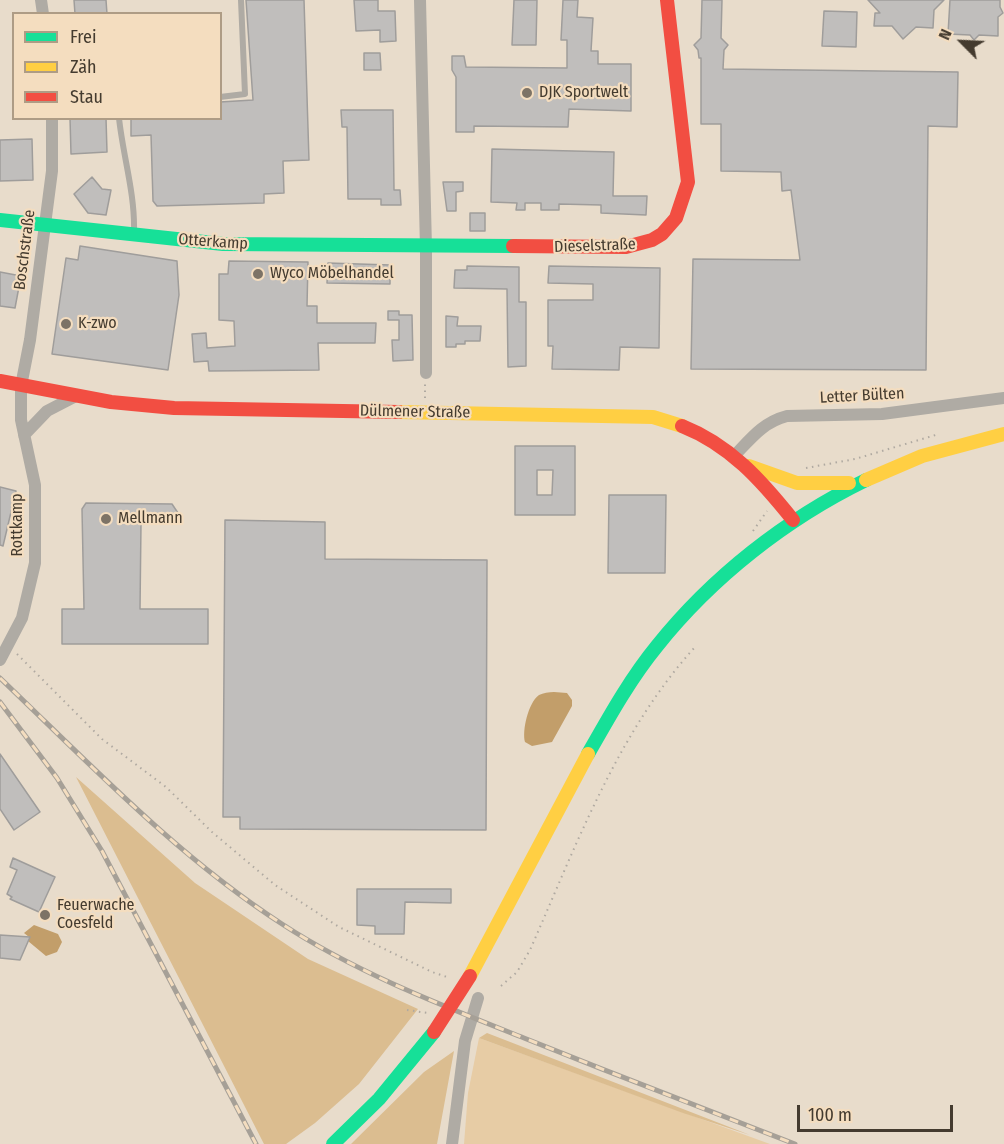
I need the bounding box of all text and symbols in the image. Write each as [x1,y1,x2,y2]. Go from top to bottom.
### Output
legend [12,12,222,120]
north arrow [932,12,992,72]
text: Frei [70,26,96,48]
text: N [934,26,956,43]
text: Zäh [70,56,97,78]
place label: DJK Sportwelt [539,83,628,103]
text: Stau [70,86,103,108]
marker: DJK Sportwelt [520,86,534,100]
street label: Boschstraße [11,209,39,291]
street label: Otterkamp [178,230,248,254]
street label: Dieselstraße [554,235,636,257]
place label: Wyco Möbelhandel [270,264,394,284]
marker: Wyco Möbelhandel [251,267,265,281]
place label: K-zwo [78,314,117,334]
marker: K-zwo [59,317,73,331]
street label: Letter Bülten [819,384,905,408]
street label: Dülmener Straße [360,401,470,423]
street label: Rottkamp [8,493,28,557]
place label: Mellmann [118,509,183,529]
marker: Mellmann [99,512,113,526]
place label: Feuerwache Coesfeld [57,896,135,934]
marker: Feuerwache Coesfeld [38,908,52,922]
scale bar [800,1093,956,1131]
text: 100 m [808,1104,852,1126]

